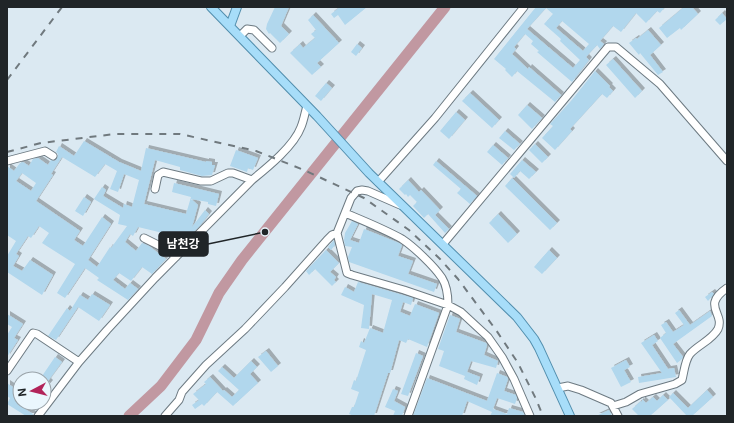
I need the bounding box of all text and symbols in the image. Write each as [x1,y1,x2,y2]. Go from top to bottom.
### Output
callout: 남천강 [159,232,208,256]
text: 남천강 [166,236,200,251]
north arrow [12,371,52,411]
text: N [15,387,30,397]

